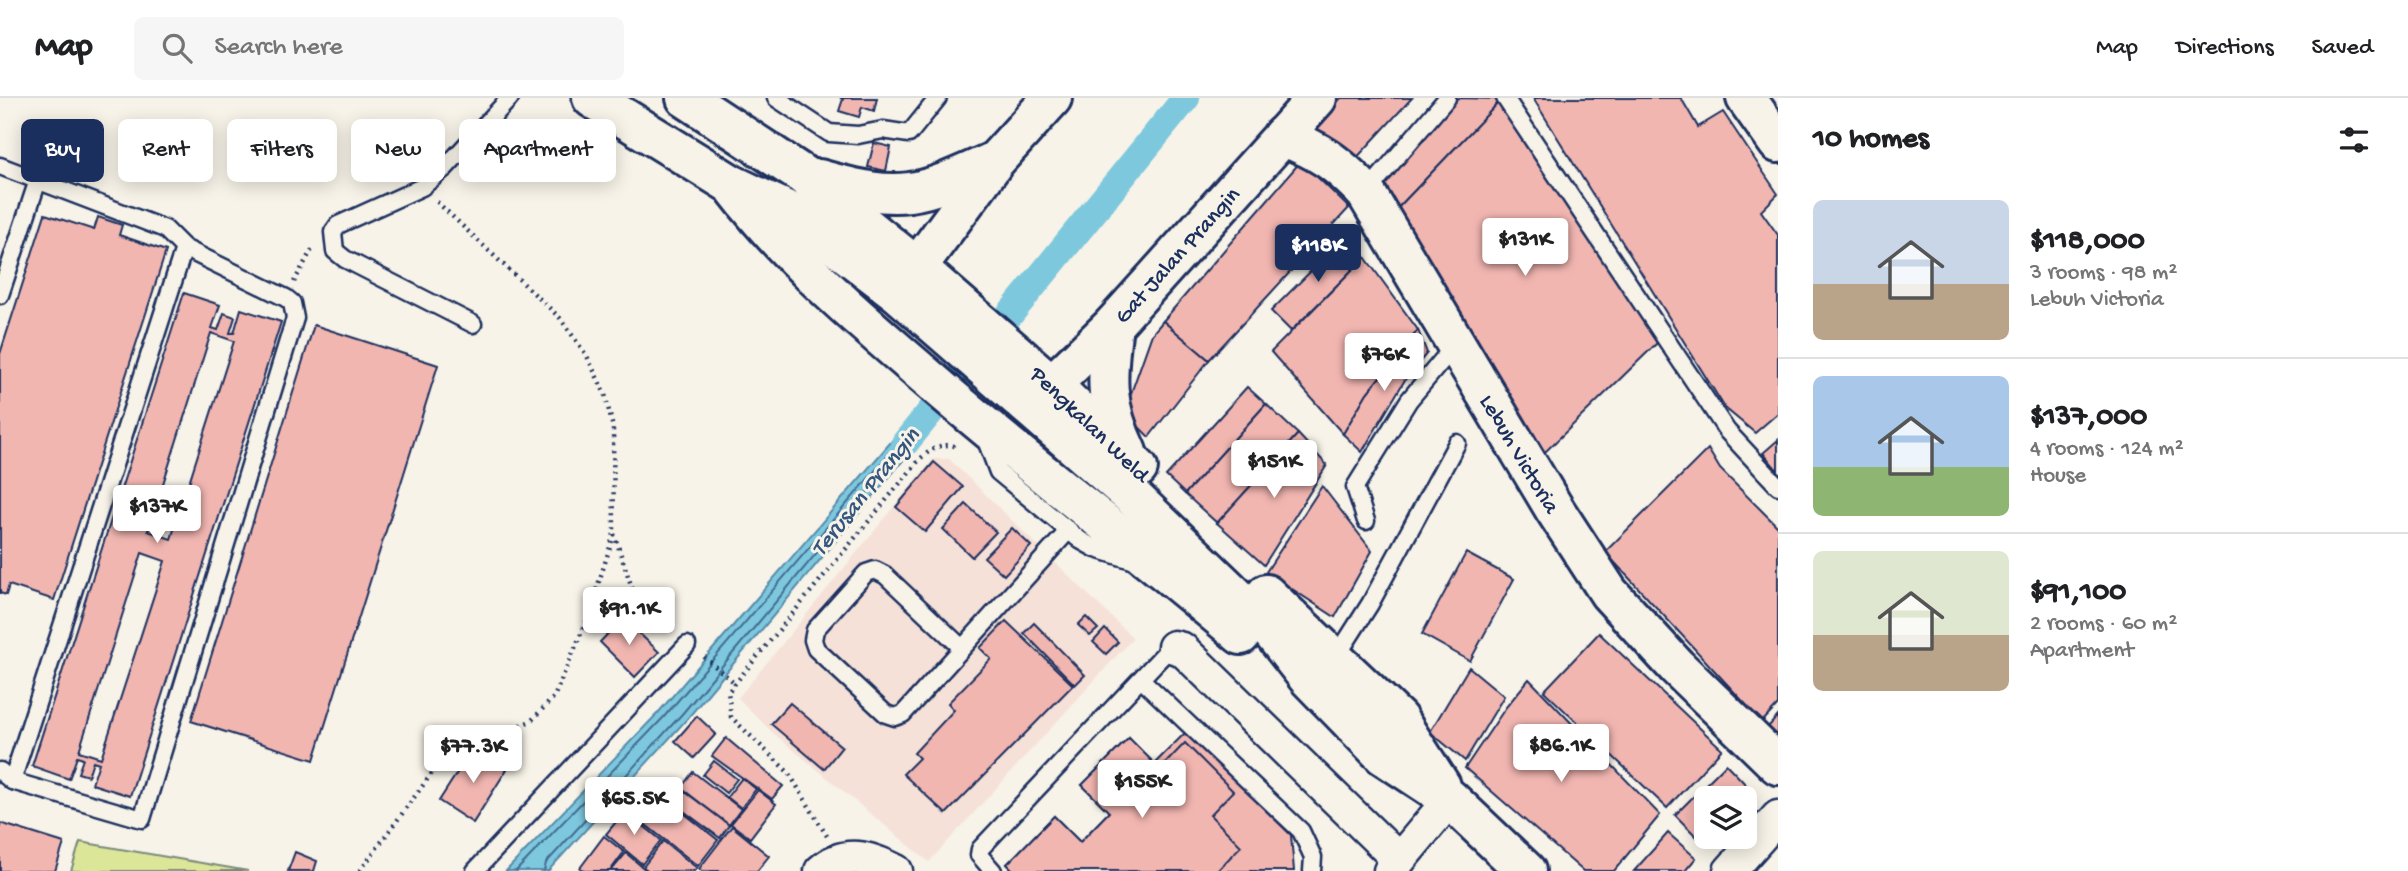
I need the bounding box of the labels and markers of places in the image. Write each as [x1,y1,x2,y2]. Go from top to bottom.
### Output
pin: $131K [1476,218,1574,278]
pin: $118K [1269,225,1367,284]
pin: $76K [1343,334,1425,393]
pin: $151K [1225,440,1323,500]
pin: $137K [108,486,206,545]
pin: $91.1K [572,588,686,647]
pin: $86.1K [1504,724,1618,784]
pin: $77.3K [416,726,530,785]
pin: $155K [1093,760,1191,820]
pin: $65.5K [577,778,691,837]

